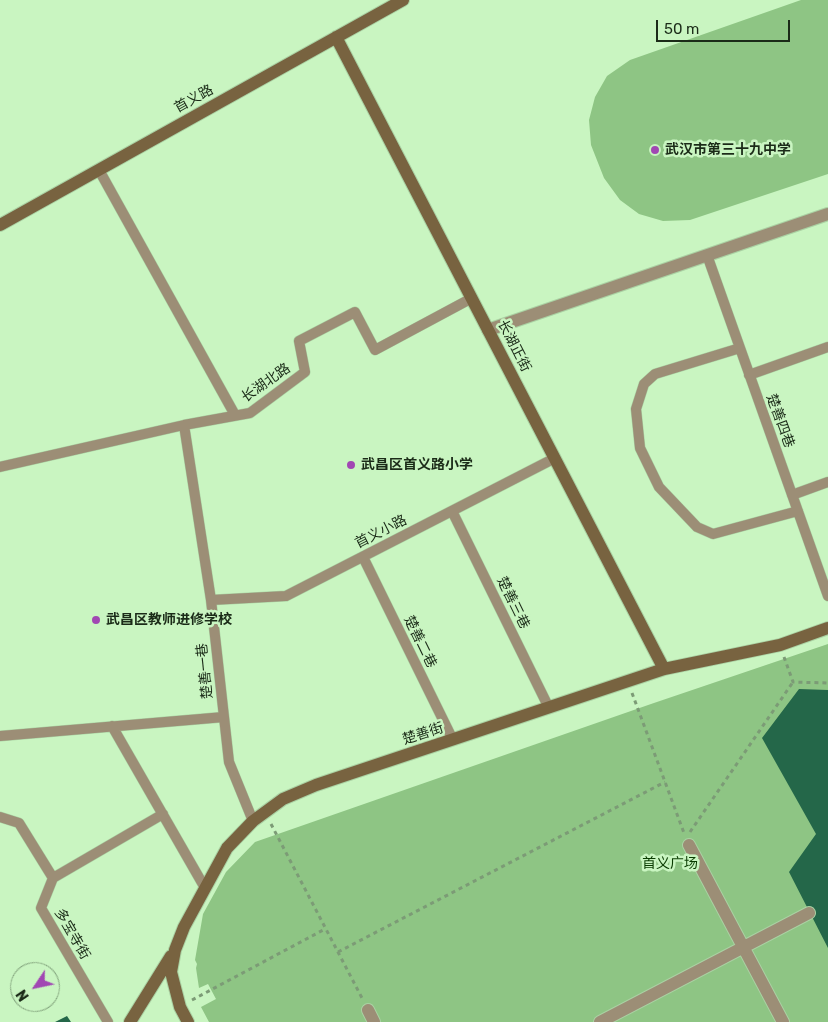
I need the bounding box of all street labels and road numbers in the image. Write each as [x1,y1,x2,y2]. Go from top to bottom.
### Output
street label: 首义路 [172,81,216,117]
street label: 长湖正街 [494,317,534,375]
street label: 长湖北路 [238,360,294,406]
street label: 楚善四巷 [763,392,797,450]
street label: 首义小路 [352,512,410,552]
street label: 楚善三巷 [493,574,533,632]
street label: 楚善二巷 [400,613,440,671]
street label: 楚善一巷 [194,642,216,700]
street label: 楚善街 [400,720,446,748]
street label: 多宝寺街 [51,906,93,962]

